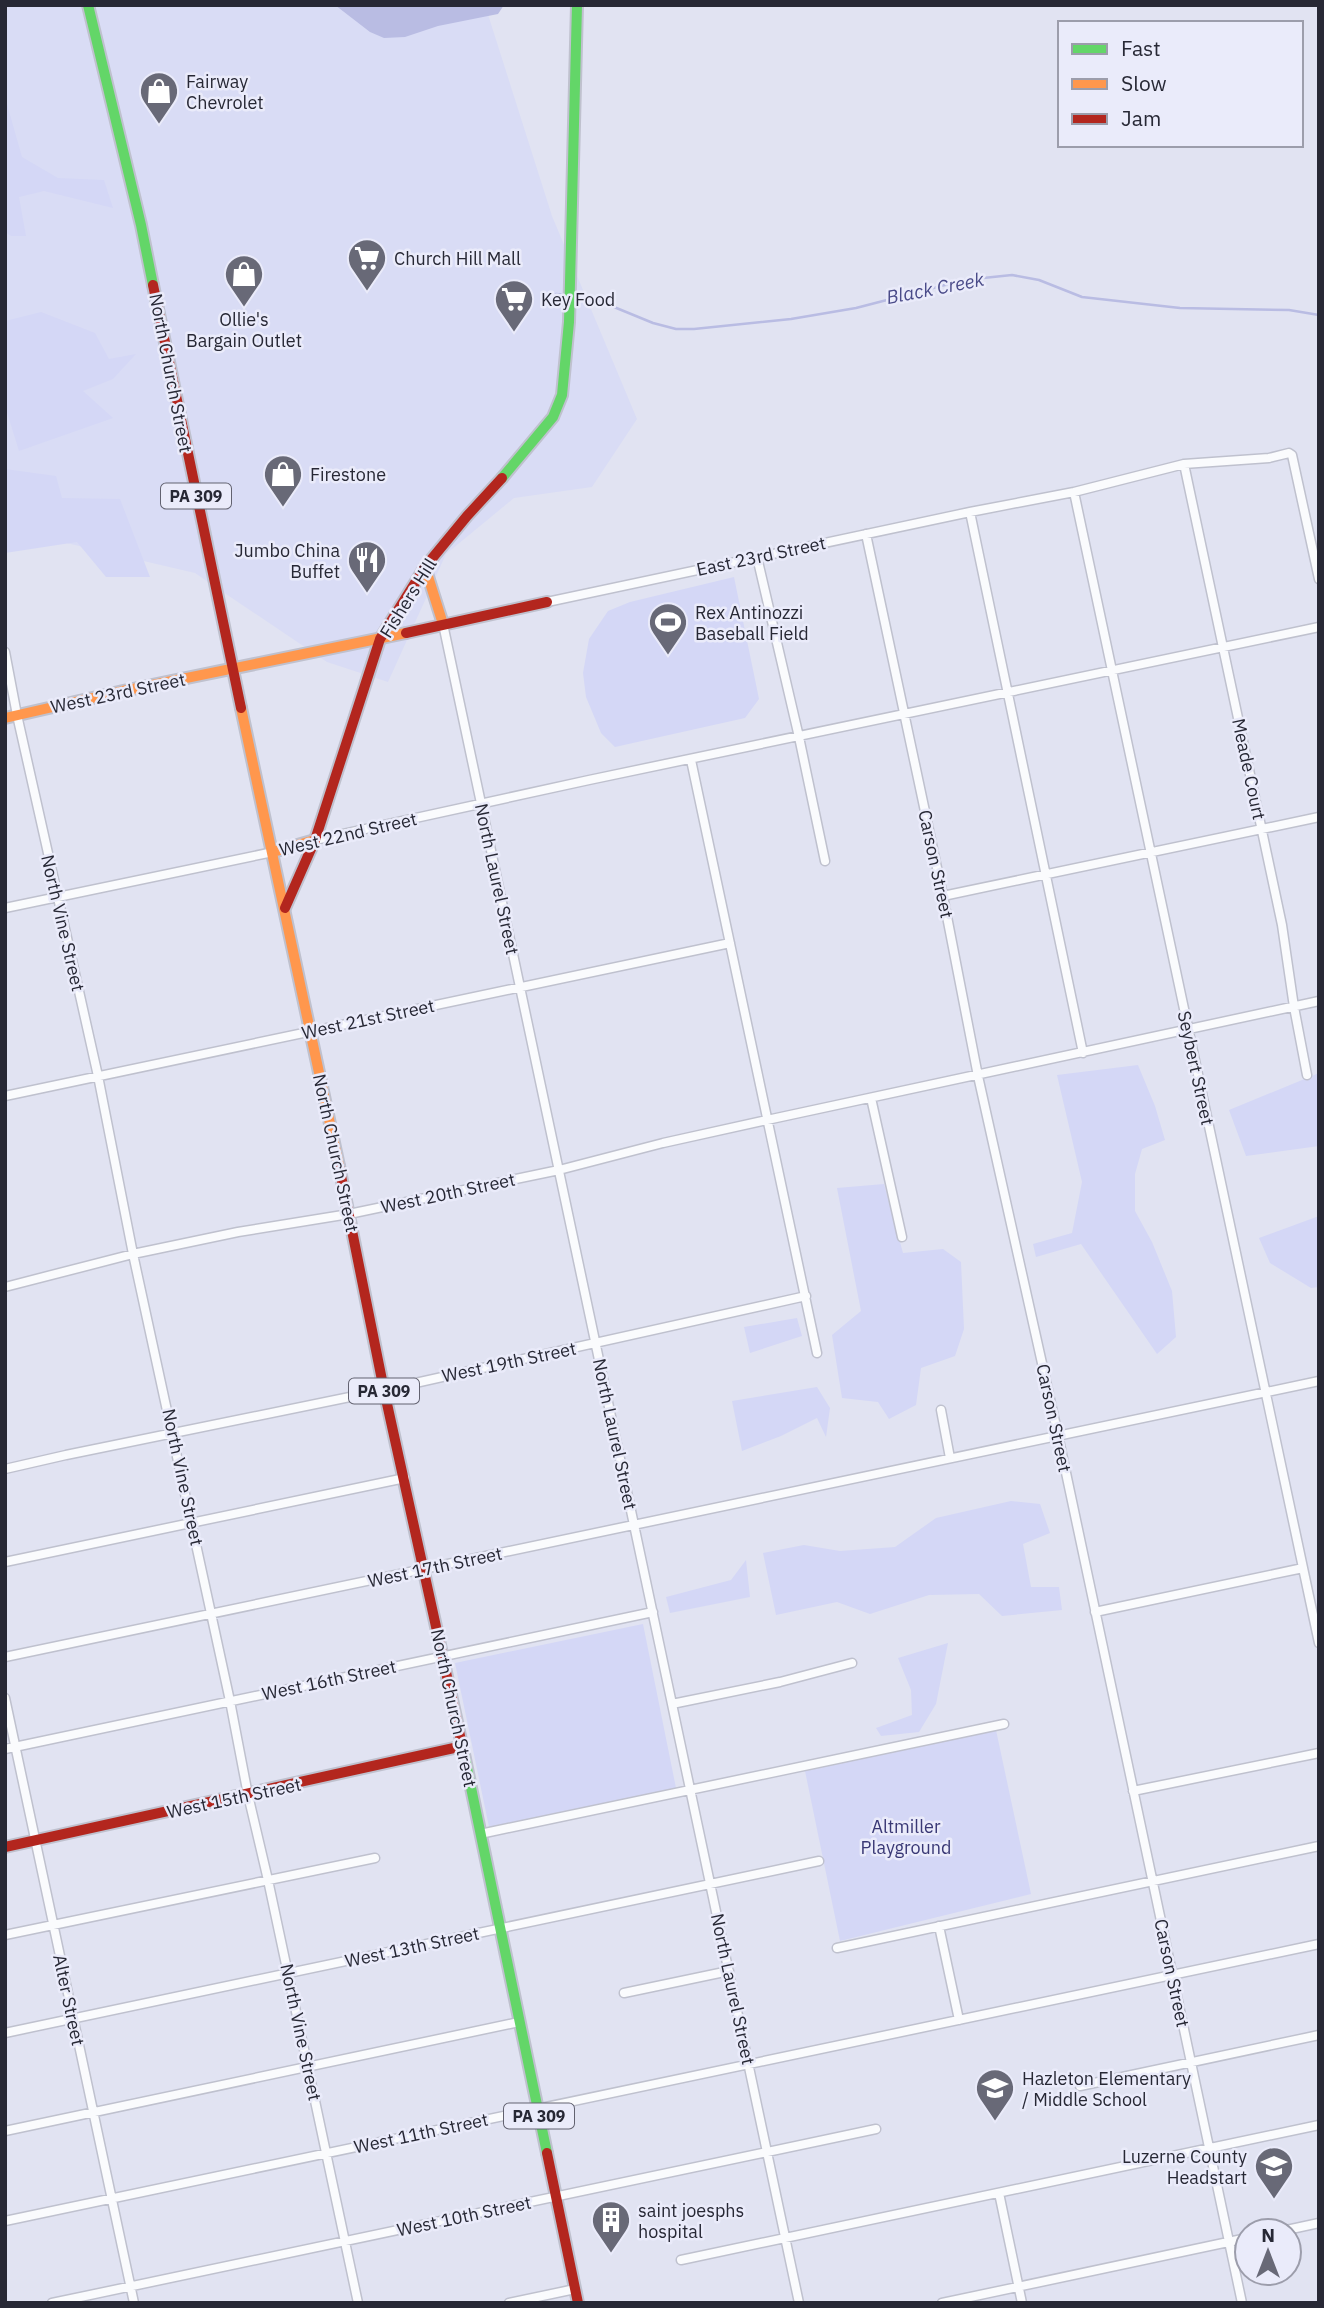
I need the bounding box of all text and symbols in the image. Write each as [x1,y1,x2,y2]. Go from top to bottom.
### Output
legend [1058,21,1303,147]
text: Fast [1121,34,1161,62]
text: Slow [1121,69,1167,97]
shop icon: Fairway Chevrolet [138,70,180,125]
place label: Fairway Chevrolet [186,70,264,114]
text: Jam [1121,104,1161,132]
supermarket icon: Church Hill Mall [346,237,388,292]
place label: Church Hill Mall [394,247,521,270]
shop icon: Ollie's Bargain Outlet [223,253,265,308]
water label: Black Creek [884,267,987,309]
supermarket icon: Key Food [493,278,535,333]
place label: Key Food [541,288,615,311]
street label: North Church Street [144,292,198,454]
place label: Ollie's Bargain Outlet [186,308,302,352]
shop icon: Firestone [262,453,304,508]
place label: Firestone [310,463,386,486]
road number: PA 309 [161,484,231,509]
street label: East 23rd Street [694,531,828,581]
place label: Jumbo China Buffet [234,539,340,583]
restaurant icon: Jumbo China Buffet [346,539,388,594]
street label: Fishers Hill [374,554,442,642]
sports icon: Rex Antinozzi Baseball Field [647,601,689,656]
place label: Rex Antinozzi Baseball Field [695,601,809,645]
street label: West 23rd Street [49,668,187,718]
street label: Meade Court [1227,716,1271,822]
street label: North Laurel Street [470,801,524,957]
street label: West 22nd Street [277,807,419,861]
street label: Carson Street [913,808,959,920]
street label: North Vine Street [36,852,90,994]
street label: West 21st Street [300,994,436,1044]
street label: Seybert Street [1173,1009,1219,1127]
street label: North Church Street [308,1072,364,1234]
street label: West 20th Street [379,1168,517,1218]
street label: West 19th Street [440,1337,578,1387]
street label: North Laurel Street [588,1356,642,1512]
street label: Carson Street [1031,1362,1077,1474]
road number: PA 309 [349,1378,419,1404]
street label: North Vine Street [157,1406,209,1548]
street label: West 17th Street [366,1542,504,1592]
street label: North Church Street [426,1627,482,1789]
street label: West 16th Street [260,1655,398,1705]
street label: West 15th Street [165,1773,303,1823]
park label: Altmiller Playground [861,1815,951,1859]
street label: North Laurel Street [706,1911,760,2067]
street label: Carson Street [1149,1917,1195,2029]
street label: West 13th Street [343,1922,481,1972]
street label: Alter Street [48,1952,90,2048]
street label: North Vine Street [275,1961,327,2103]
school or university icon: Hazleton Elementary / Middle School [974,2067,1016,2122]
place label: Hazleton Elementary / Middle School [1022,2067,1191,2111]
road number: PA 309 [504,2104,574,2128]
street label: West 11th Street [352,2108,490,2158]
place label: Luzerne County Headstart [1122,2145,1247,2189]
school or university icon: Luzerne County Headstart [1253,2145,1295,2200]
street label: West 10th Street [395,2191,533,2241]
building icon: saint joesphs hospital [590,2199,632,2254]
place label: saint joesphs hospital [638,2199,744,2243]
north arrow [1233,2217,1303,2287]
text: N [1261,2223,1275,2247]

